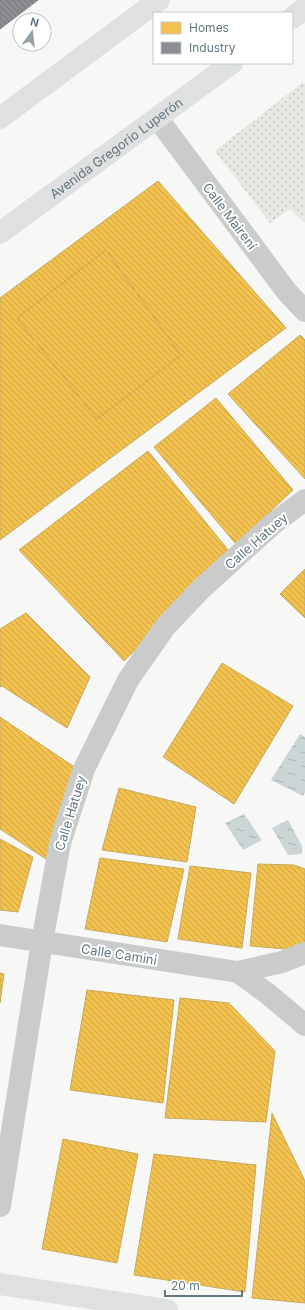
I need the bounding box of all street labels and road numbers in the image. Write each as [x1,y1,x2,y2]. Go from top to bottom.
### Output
street label: Avenida Gregorio Luperón [47,94,186,202]
street label: Calle Mairení [200,179,261,253]
street label: Calle Hatuey [221,509,291,573]
street label: Calle Hatuey [51,773,89,853]
street label: Calle Camini [80,940,158,968]

